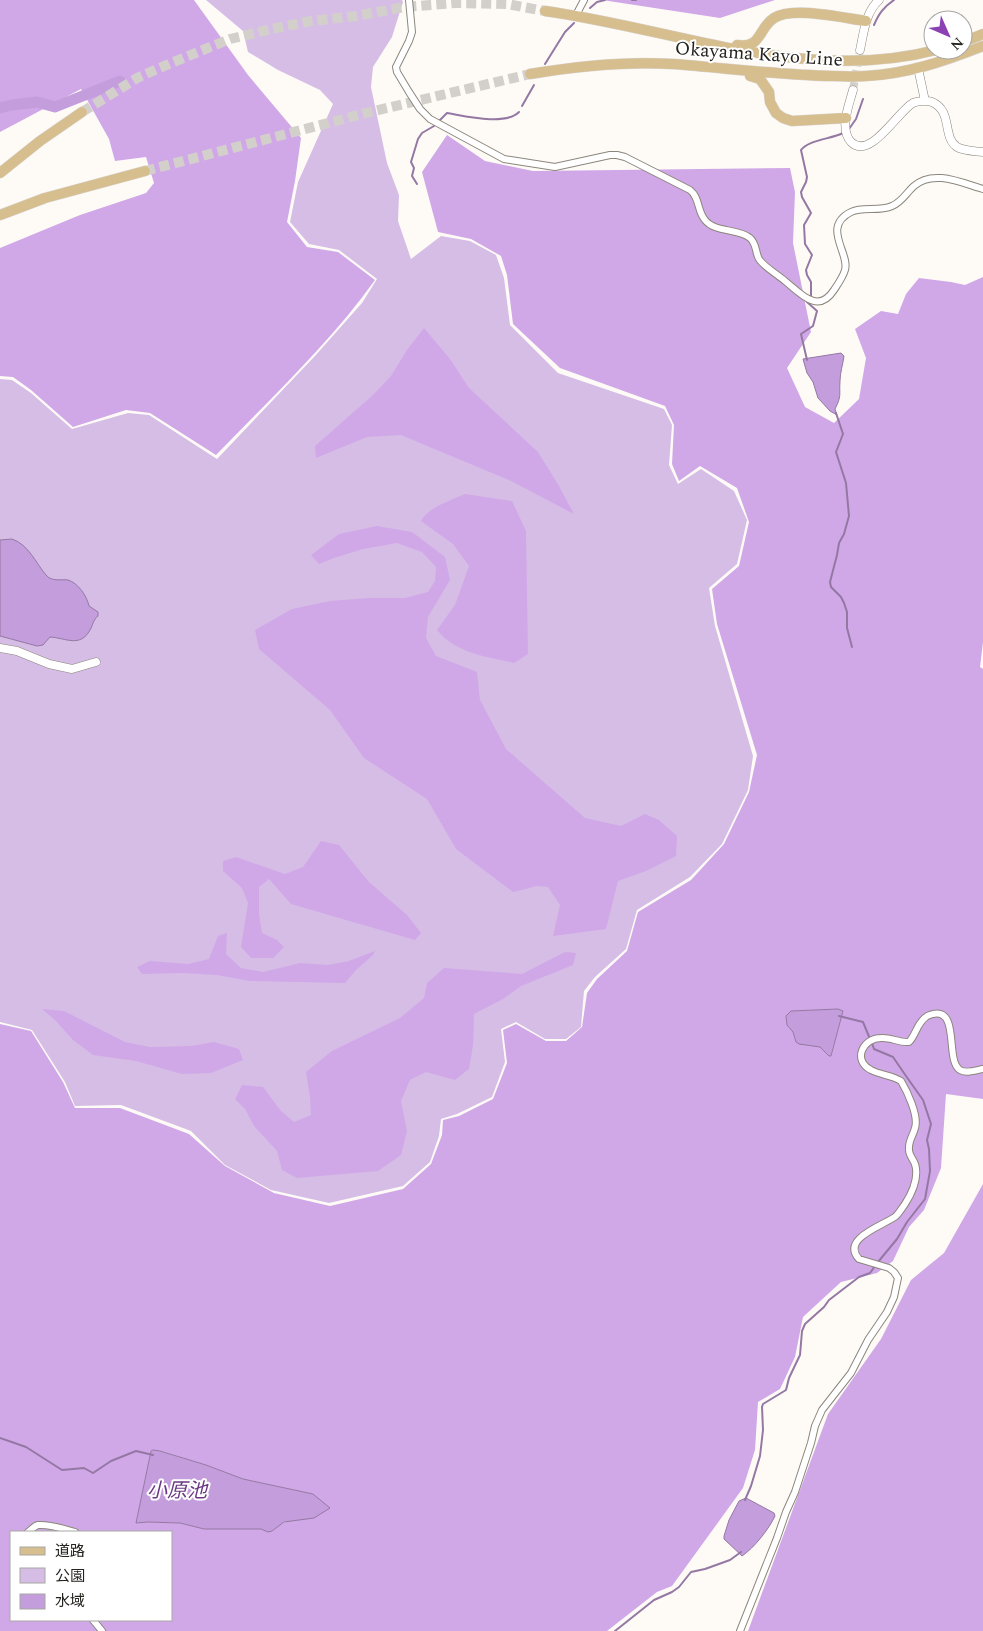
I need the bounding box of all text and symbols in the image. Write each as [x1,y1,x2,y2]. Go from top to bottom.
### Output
north arrow [923,10,973,60]
text: N [945,32,968,55]
street label: Okayama Kayo Line [674,34,844,75]
water label: 小原池 [147,1476,209,1506]
legend [10,1531,172,1621]
text: 道路 [55,1540,85,1563]
text: 公園 [55,1565,85,1588]
text: 水域 [55,1590,85,1613]

